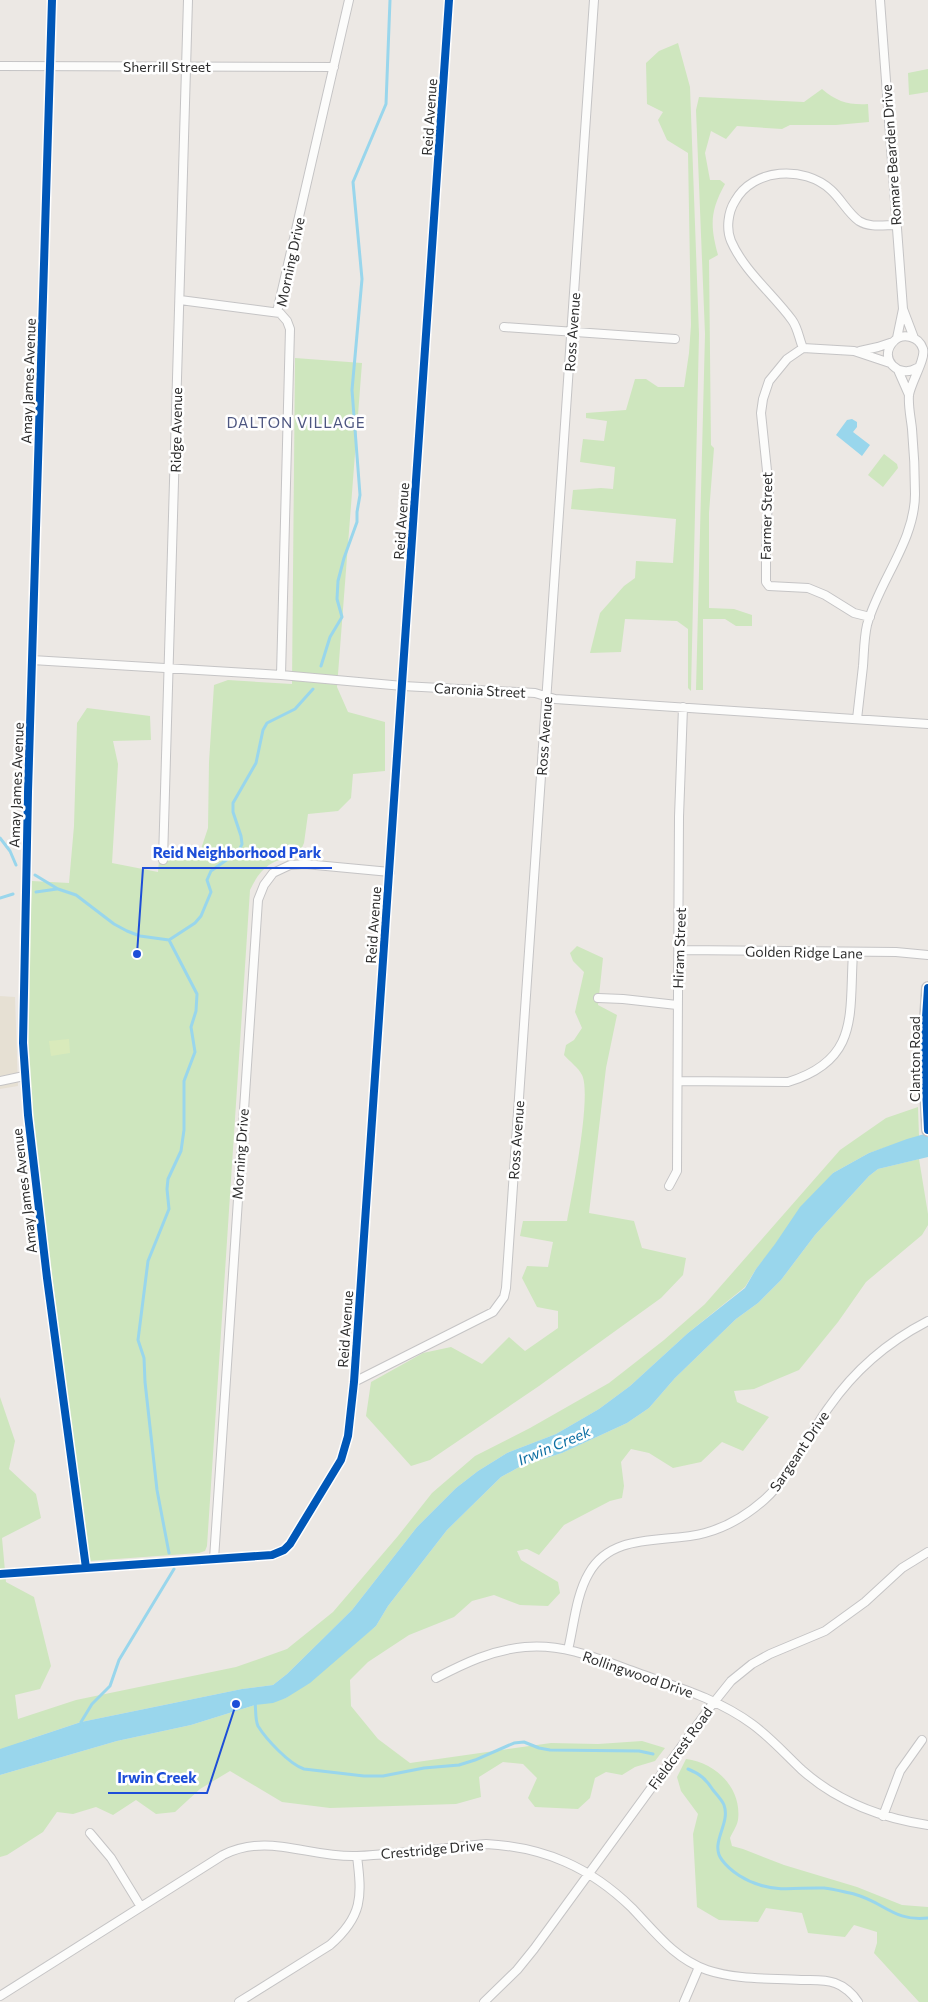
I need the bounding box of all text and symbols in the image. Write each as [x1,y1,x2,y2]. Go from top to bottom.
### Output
street label: Sherrill Street [123,58,211,75]
street label: Reid Avenue [418,78,440,156]
street label: Romare Bearden Drive [878,84,904,226]
street label: Morning Drive [272,216,308,308]
street label: Ross Avenue [561,292,583,372]
street label: Amay James Avenue [17,318,39,444]
street label: Ridge Avenue [167,387,185,473]
district label: DALTON VILLAGE [226,413,366,431]
street label: Farmer Street [757,472,775,560]
street label: Reid Avenue [390,482,412,560]
street label: Caronia Street [434,679,527,701]
street label: Ross Avenue [533,696,555,776]
street label: Amay James Avenue [5,722,27,848]
callout: Reid Neighborhood Park [143,838,332,868]
text: Reid Neighborhood Park [153,843,322,861]
street label: Reid Avenue [362,886,384,964]
street label: Hiram Street [669,907,689,989]
street label: Golden Ridge Lane [745,942,863,962]
street label: Clanton Road [906,1016,923,1102]
street label: Ross Avenue [505,1100,527,1180]
street label: Morning Drive [228,1108,252,1200]
street label: Amay James Avenue [8,1128,40,1254]
street label: Reid Avenue [334,1290,356,1368]
street label: Sargeant Drive [766,1407,832,1495]
water label: Irwin Creek [515,1421,594,1468]
street label: Rollingwood Drive [580,1647,696,1701]
street label: Fieldcrest Road [644,1703,716,1793]
callout: Irwin Creek [108,1763,207,1793]
text: Irwin Creek [117,1768,197,1786]
street label: Crestridge Drive [380,1836,484,1862]

